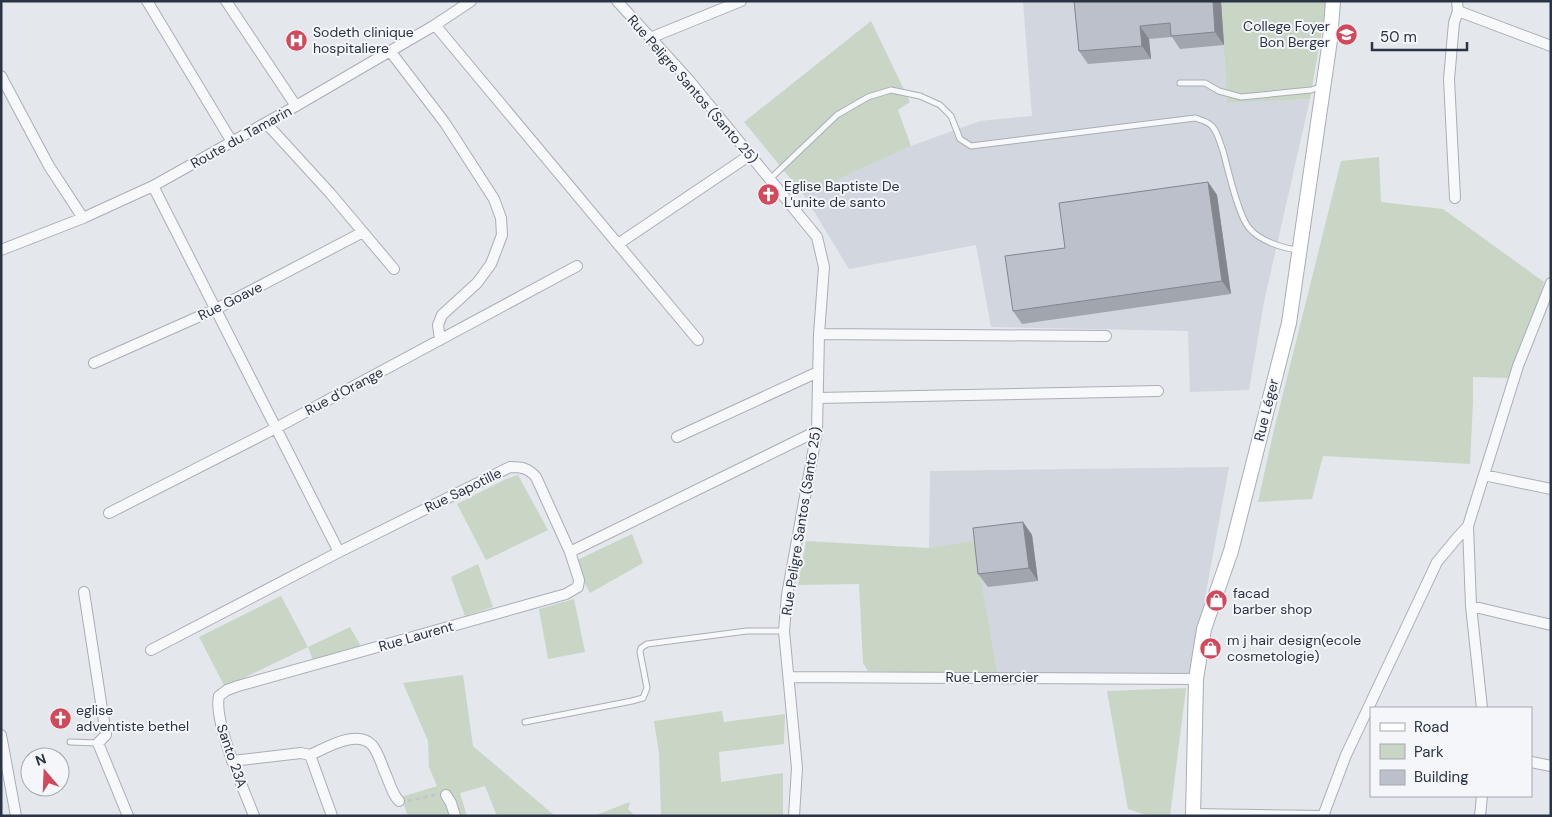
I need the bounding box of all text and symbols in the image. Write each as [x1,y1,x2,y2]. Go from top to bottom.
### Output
street label: Rue Peligre Santos (Santo 25) [624,11,762,167]
place label: College Foyer Bon Berger [1243,17,1330,51]
scale bar [1372,20,1467,52]
school or university icon: College Foyer Bon Berger [1334,22,1358,46]
place label: Sodeth clinique hospitaliere [313,23,414,57]
text: 50 m [1380,27,1417,47]
hospital icon: Sodeth clinique hospitaliere [285,28,309,52]
street label: Route du Tamarin [187,102,295,172]
place label: Eglise Baptiste De L'unite de santo [784,177,900,211]
church icon: Eglise Baptiste De L'unite de santo [756,182,780,206]
street label: Rue Goave [195,278,265,324]
street label: Rue d'Orange [302,363,386,419]
street label: Rue Léger [1250,377,1282,443]
street label: Rue Peligre Santos (Santo 25) [777,425,825,617]
street label: Rue Sapotille [421,464,505,516]
place label: facad barber shop [1233,584,1313,618]
shop icon: facad barber shop [1205,589,1229,613]
street label: Rue Laurent [376,617,456,655]
place label: m j hair design(ecole cosmetologie) [1227,631,1361,665]
shop icon: m j hair design(ecole cosmetologie) [1199,636,1223,660]
street label: Rue Lemercier [946,668,1038,686]
place label: eglise adventiste bethel [76,701,189,735]
church icon: eglise adventiste bethel [48,706,72,730]
legend [1370,707,1532,797]
text: Road [1414,717,1449,737]
street label: Santo 23A [213,722,251,790]
text: Park [1414,742,1444,762]
north arrow [20,747,70,797]
text: N [33,750,49,770]
text: Building [1414,767,1469,787]

